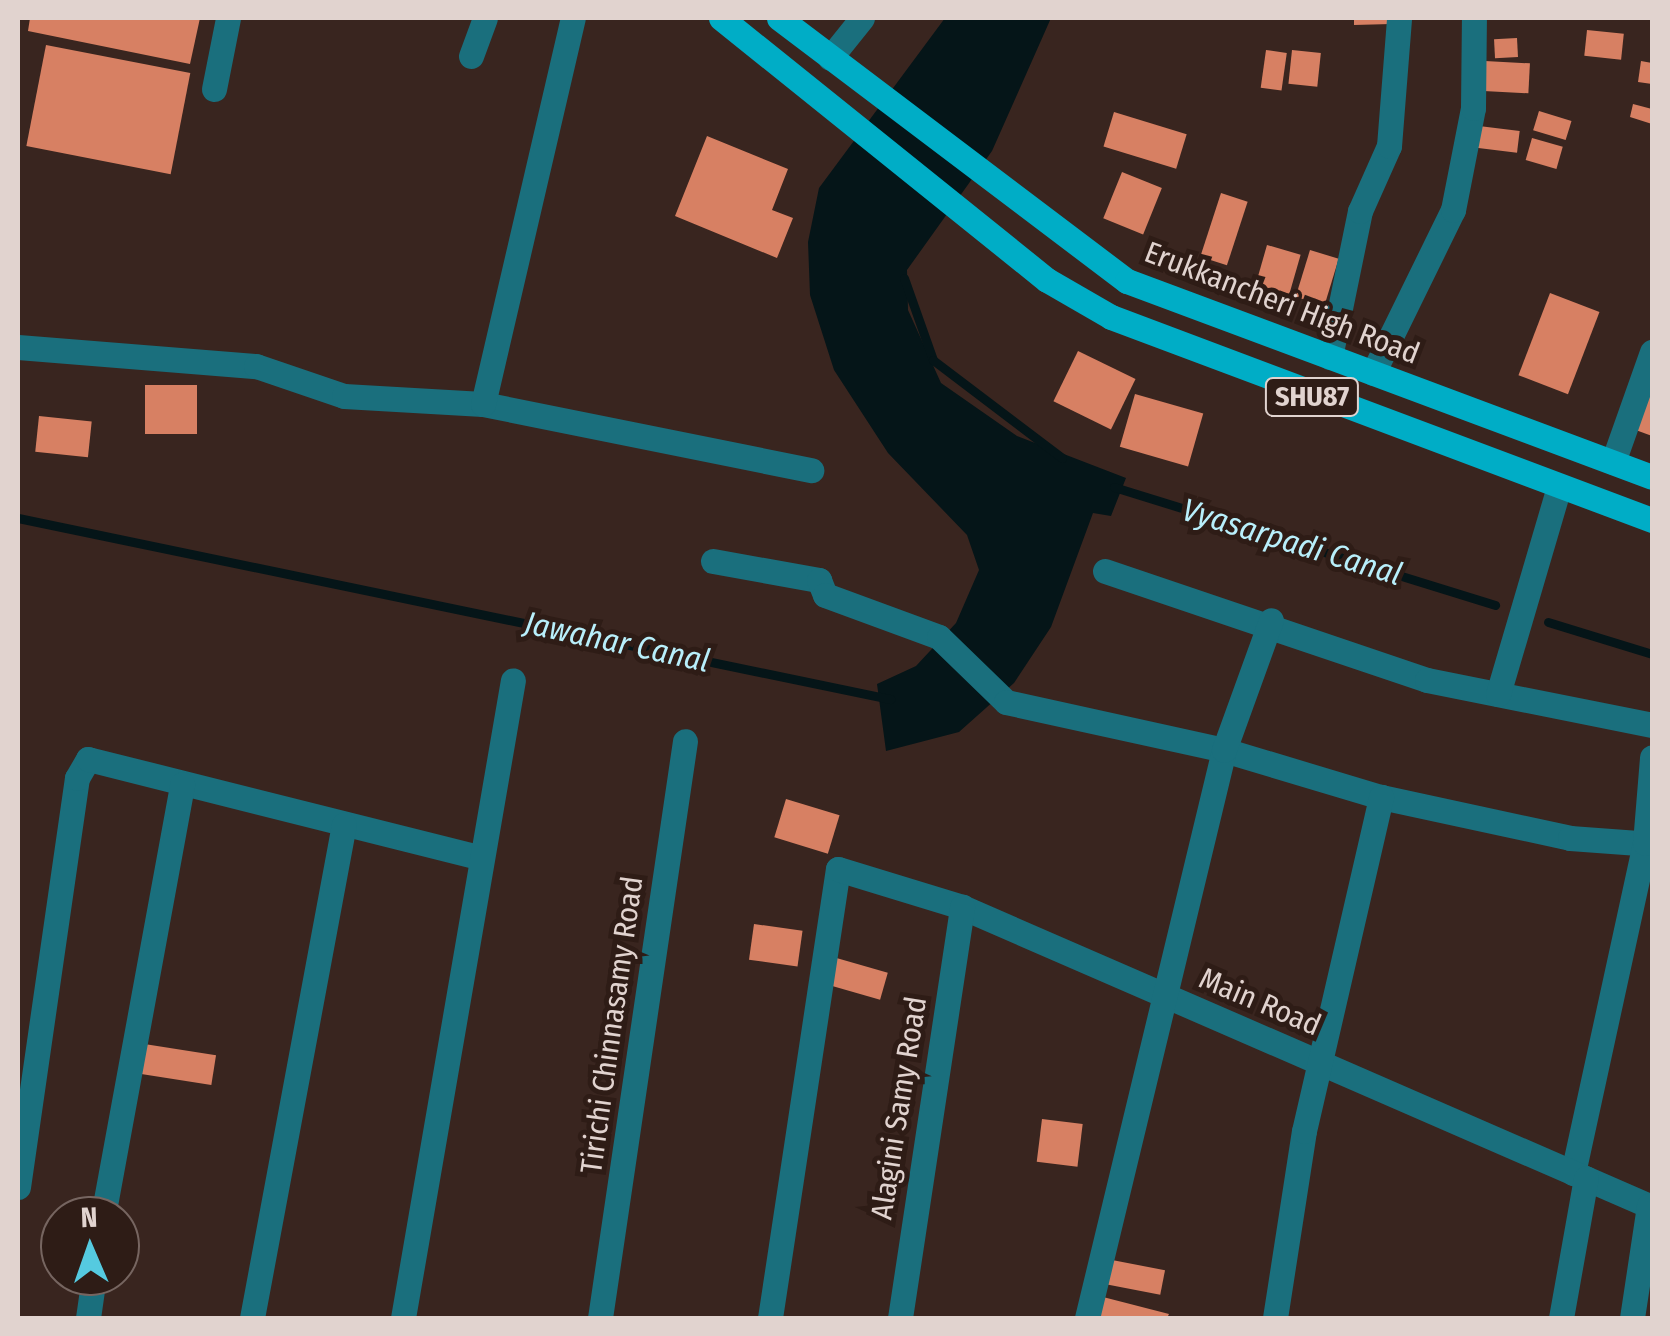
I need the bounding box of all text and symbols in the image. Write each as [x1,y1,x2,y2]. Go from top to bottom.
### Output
street label: Erukkancheri High Road [1140,234,1424,372]
road number: SHU87 [1264,374,1360,420]
water label: Vyasarpadi Canal [1178,490,1406,594]
water label: Jawahar Canal [521,604,713,680]
street label: Tirichi Chinnasamy Road [573,874,651,1176]
street label: Main Road [1194,960,1326,1044]
street label: Alagini Samy Road [864,994,934,1222]
north arrow [40,1196,140,1296]
text: N [80,1201,98,1234]

